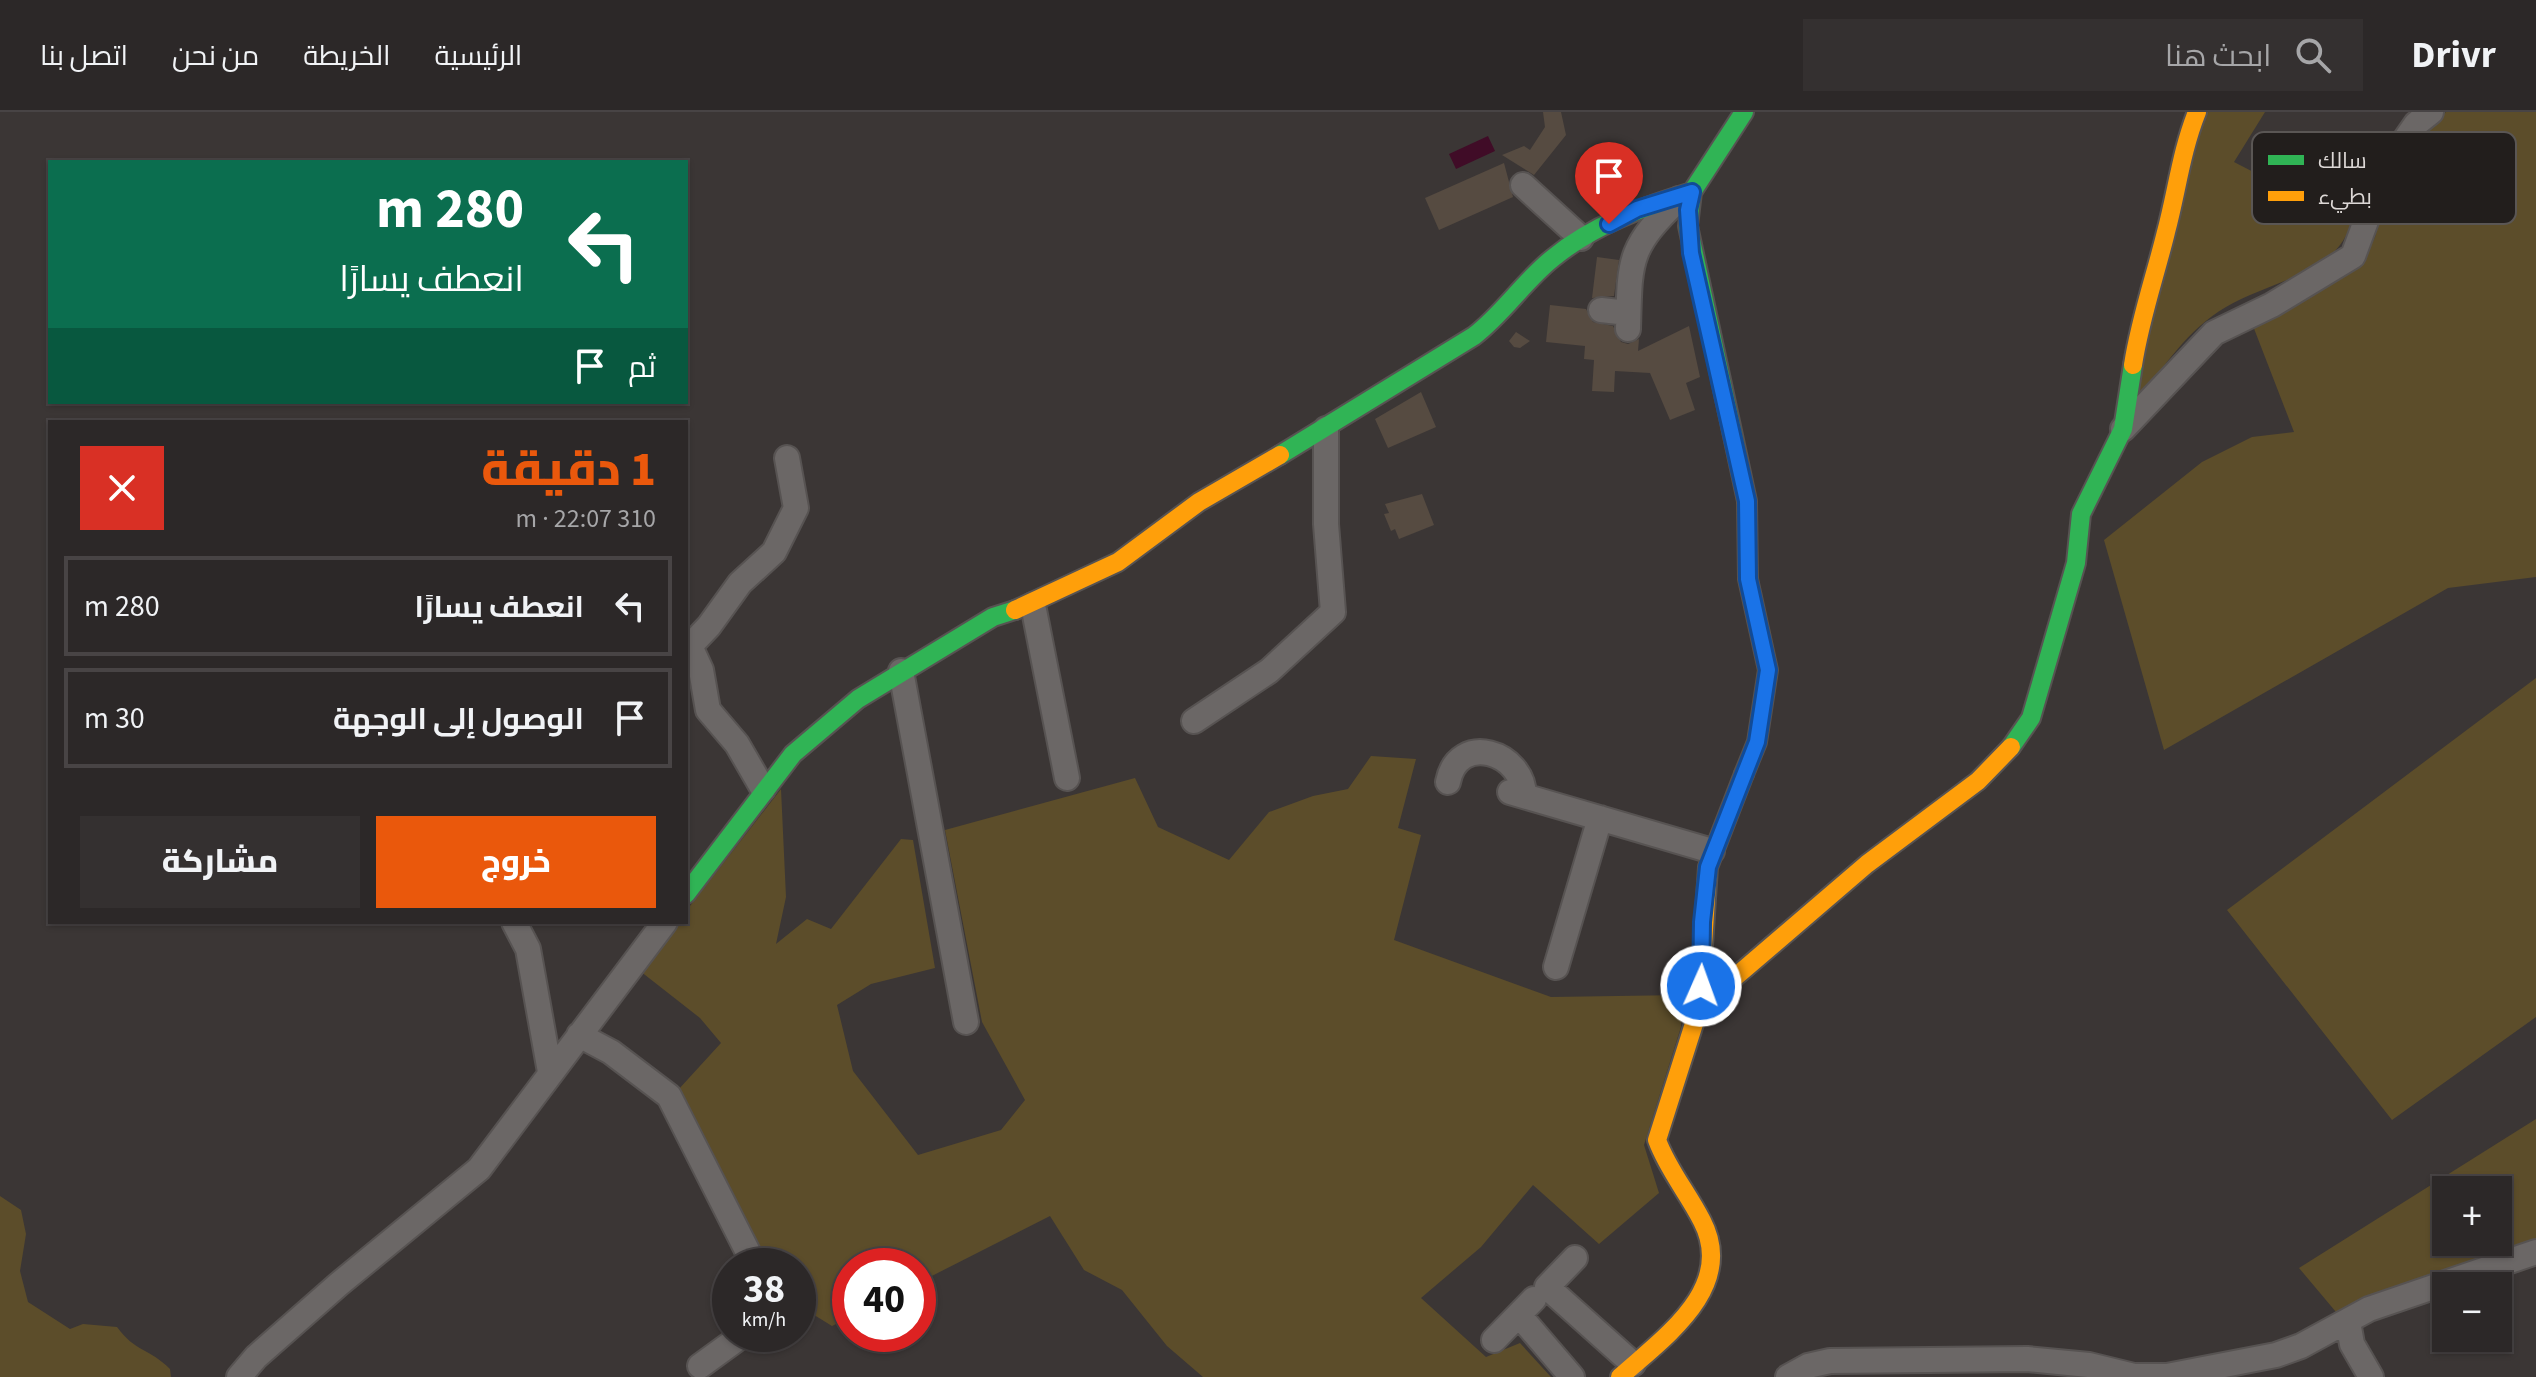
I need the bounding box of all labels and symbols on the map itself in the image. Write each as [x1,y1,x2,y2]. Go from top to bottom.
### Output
legend [2252,132,2516,224]
pin [1575,142,1643,224]
text: سالك [2318,145,2367,177]
text: بطيء [2318,181,2372,213]
position arrow [1659,944,1743,1028]
speed limit sign: 40 [832,1248,936,1352]

